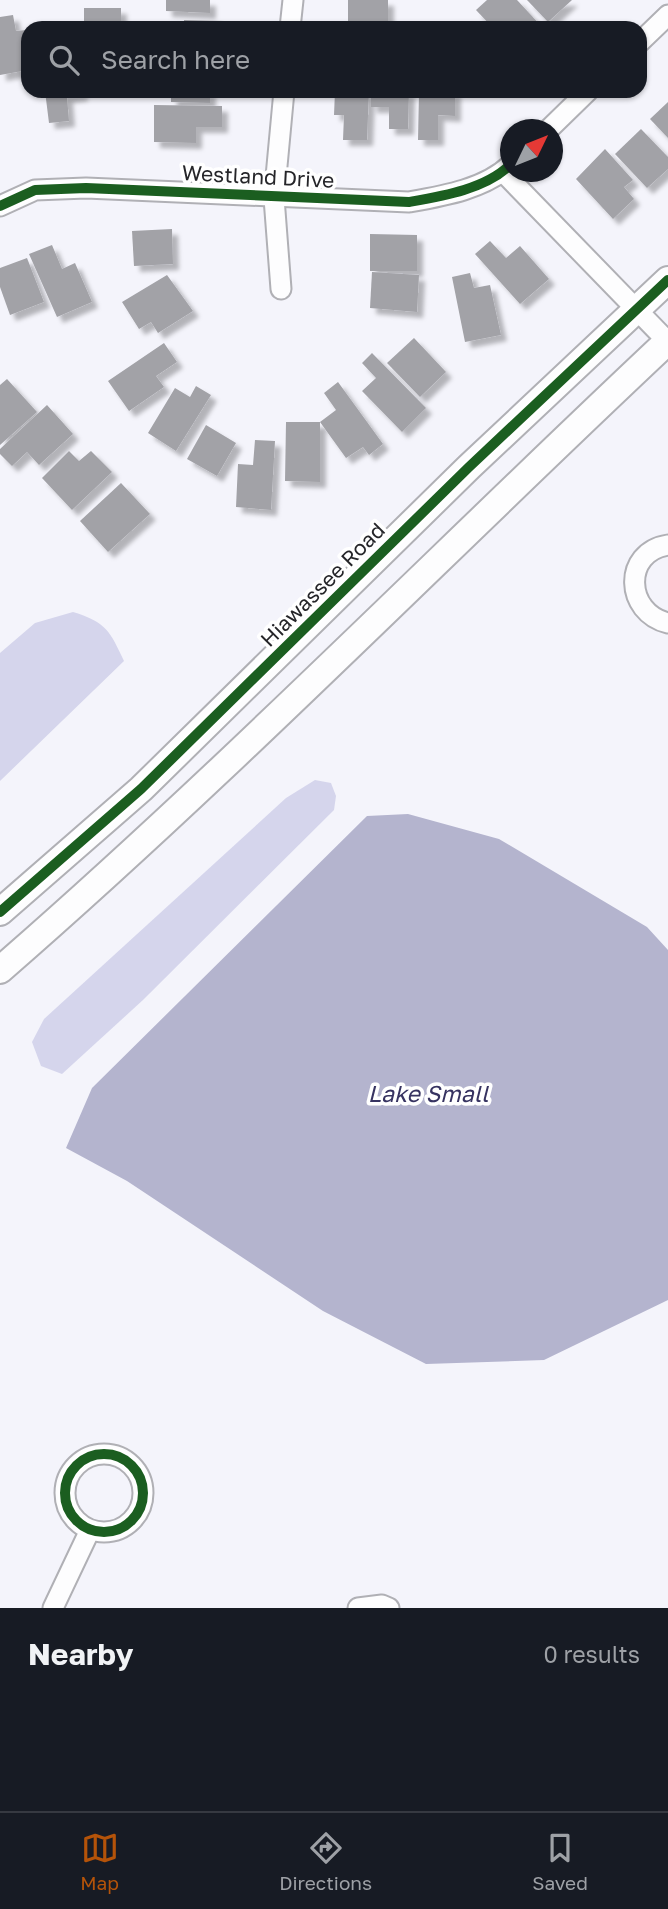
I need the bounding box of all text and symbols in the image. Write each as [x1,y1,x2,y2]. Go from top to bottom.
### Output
search box [21,21,647,98]
icon: search [45,41,83,79]
text: Search here [101,44,250,75]
north arrow [500,119,563,182]
street label: Westland Drive [181,159,335,193]
street label: Hiawassee Road [255,517,390,652]
water label: Lake Small [368,1079,490,1107]
text: Nearby [28,1636,133,1672]
text: 0 results [544,1640,640,1668]
tab: Map [80,1829,119,1894]
tab: Directions [279,1829,372,1894]
tab: Saved [532,1829,588,1894]

